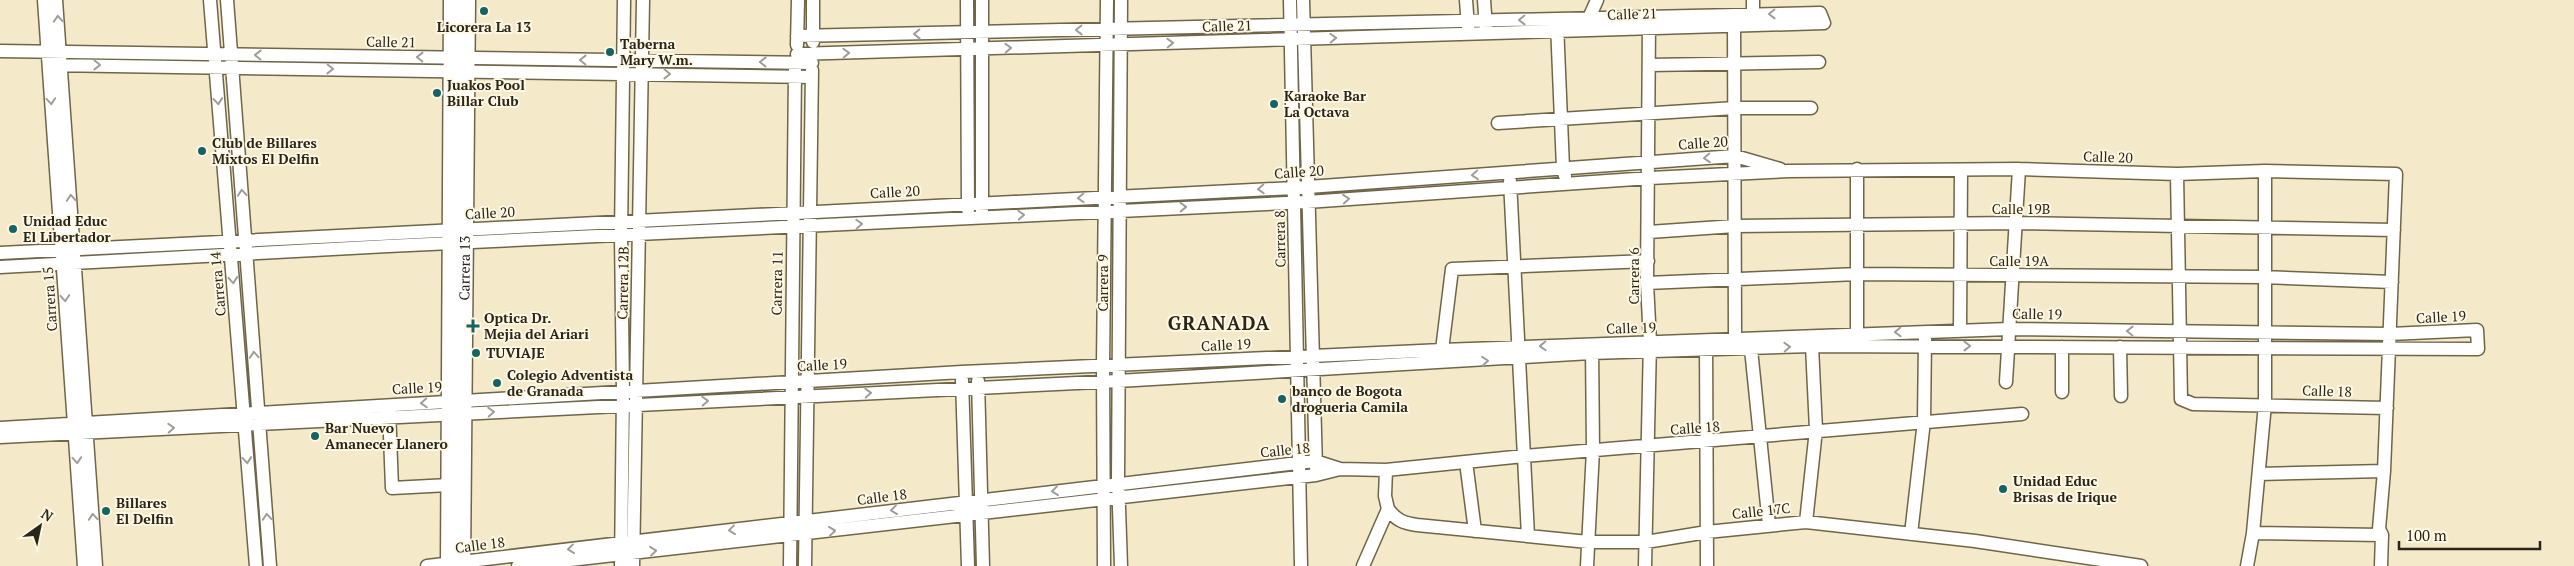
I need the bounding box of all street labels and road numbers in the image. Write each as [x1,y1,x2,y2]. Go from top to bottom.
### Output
street label: Calle 21 [1607,3,1657,24]
street label: Calle 21 [1202,15,1252,36]
street label: Calle 21 [366,32,416,51]
street label: Calle 20 [1677,131,1729,154]
street label: Calle 20 [2083,146,2133,167]
street label: Calle 20 [1273,160,1325,183]
street label: Calle 20 [870,181,920,202]
street label: Calle 19B [1992,199,2050,218]
street label: Calle 20 [465,202,515,223]
street label: Carrera 8 [1270,210,1289,268]
street label: Carrera 13 [454,236,474,300]
street label: Carrera 12B [612,246,633,320]
street label: Carrera 6 [1624,247,1643,305]
street label: Carrera 14 [205,250,230,317]
street label: Carrera 11 [766,251,787,315]
street label: Calle 19A [1989,251,2049,270]
street label: Carrera 9 [1093,254,1112,312]
street label: Carrera 15 [38,266,61,332]
street label: Calle 19 [2012,304,2062,323]
street label: Calle 19 [2416,306,2466,327]
street label: Calle 19 [1606,317,1656,338]
street label: Calle 19 [1201,334,1251,355]
street label: Calle 19 [797,354,847,375]
street label: Calle 19 [392,377,442,398]
street label: Calle 18 [2302,380,2352,401]
street label: Calle 18 [1669,416,1721,439]
street label: Calle 18 [1259,437,1311,462]
street label: Calle 18 [856,484,908,509]
street label: Calle 17C [1731,498,1791,523]
street label: Calle 18 [454,532,506,557]

